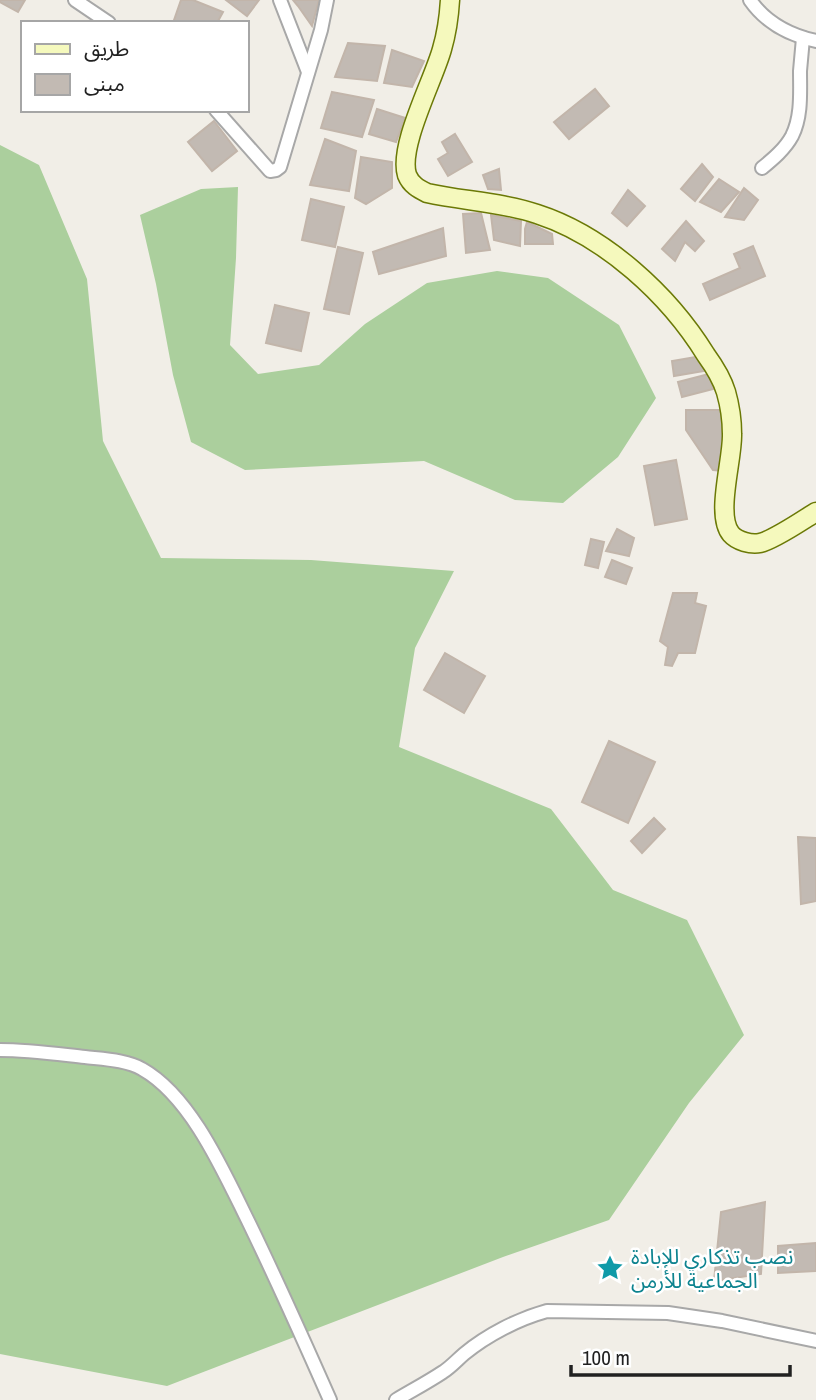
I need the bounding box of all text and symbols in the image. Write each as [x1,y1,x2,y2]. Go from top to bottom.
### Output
legend [21,21,248,112]
text: طريق [84,34,129,63]
text: مبنى [84,69,125,98]
place label: نصب تذكاري للإبادة الجماعية للأرمن [631,1242,793,1295]
place icon: نصب تذكاري للإبادة الجماعية للأرمن [595,1253,625,1283]
scale bar [571,1334,790,1378]
text: 100 m [582,1343,630,1372]

